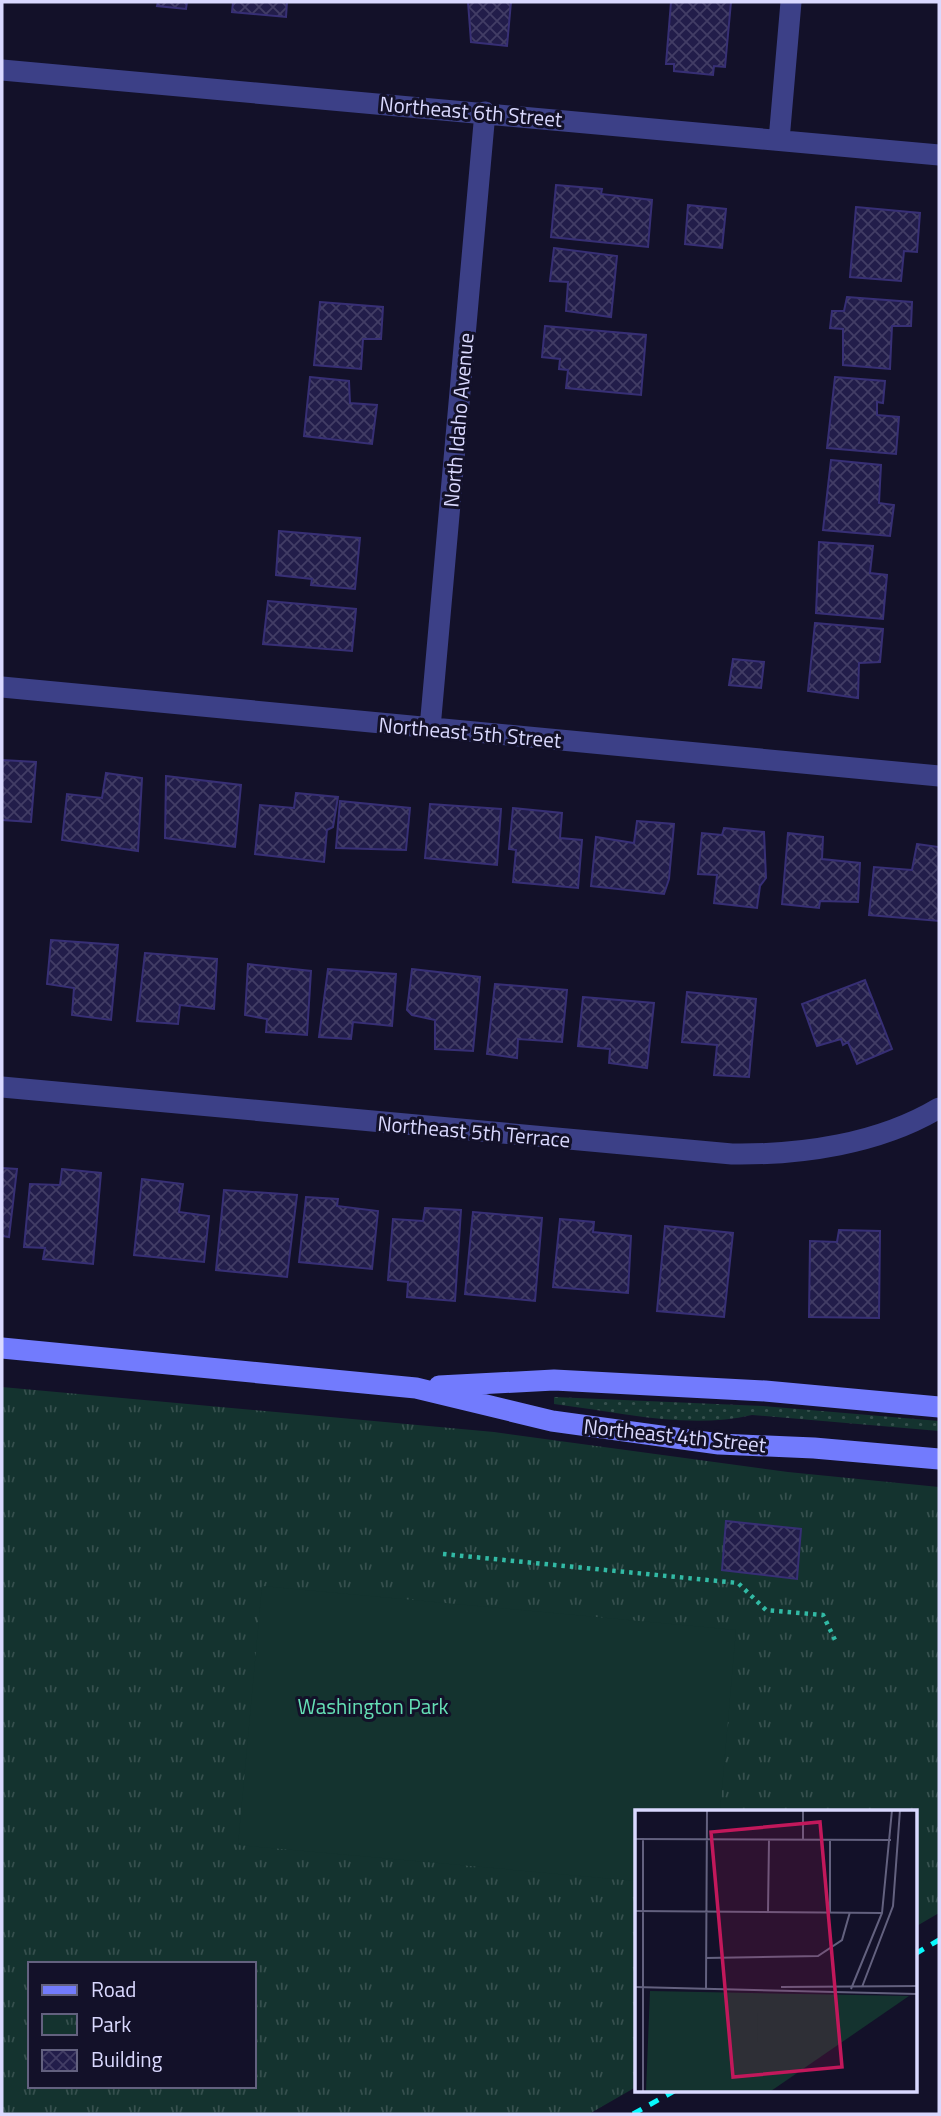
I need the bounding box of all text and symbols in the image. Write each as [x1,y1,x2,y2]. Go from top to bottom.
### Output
street label: Northeast 6th Street [378,87,564,135]
street label: North Idaho Avenue [434,331,482,509]
street label: Northeast 5th Street [377,708,563,756]
street label: Northeast 5th Terrace [376,1107,572,1155]
street label: Northeast 4th Street [582,1410,768,1461]
park label: Washington Park [297,1690,449,1722]
inset map [635,1810,916,2092]
legend [28,1962,256,2088]
text: Road [91,1973,136,2005]
text: Park [91,2008,131,2040]
text: Building [91,2043,163,2075]

